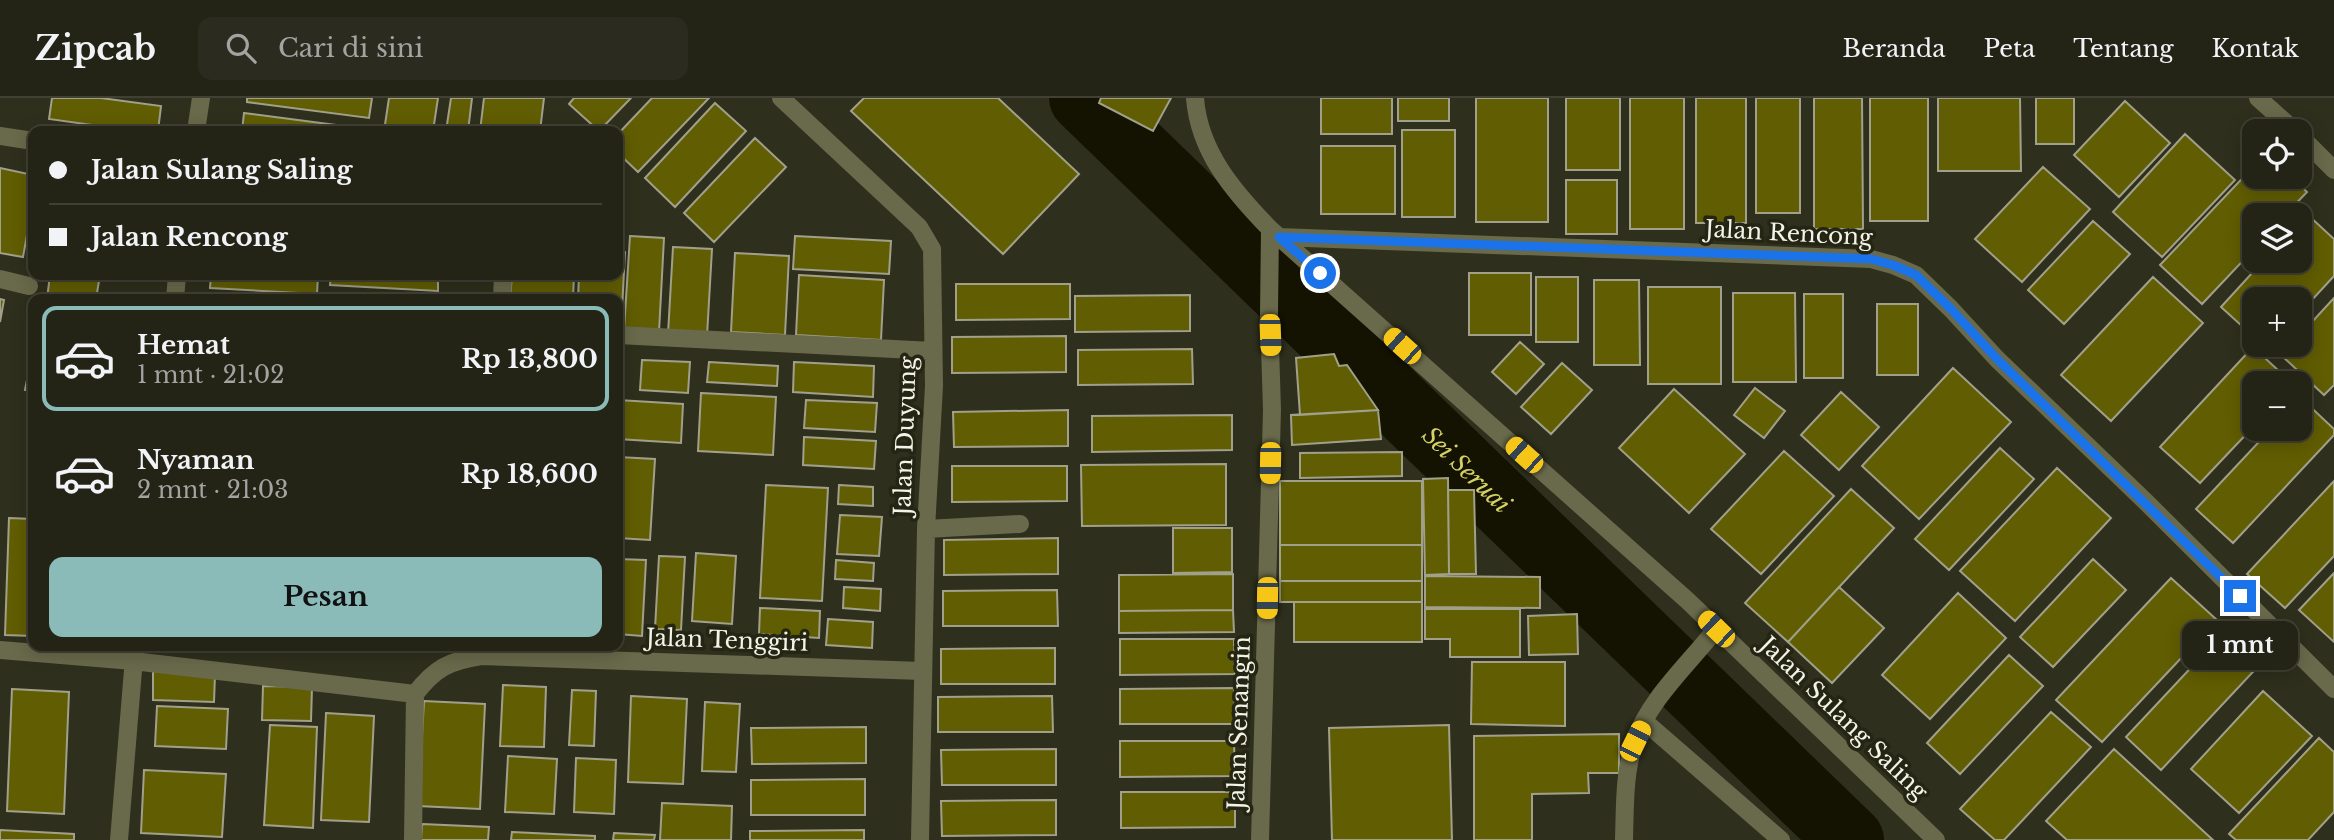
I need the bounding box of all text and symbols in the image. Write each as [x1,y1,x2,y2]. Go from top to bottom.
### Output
search box [198,17,688,80]
text: Zipcab [35,28,156,69]
icon: search [222,29,260,67]
text: Cari di sini [278,32,423,64]
text: Beranda [1843,34,1945,63]
text: Peta [1983,34,2035,63]
text: Tentang [2073,34,2174,63]
text: Kontak [2212,34,2299,63]
map controls [2242,119,2312,441]
button: locate [2242,119,2312,189]
text: Jalan Sulang Saling [91,154,352,186]
button: layers [2242,203,2312,273]
street label: Jalan Rencong [1702,214,1874,251]
text: Jalan Rencong [91,221,288,253]
route start [1304,257,1336,289]
button: + [2242,287,2312,357]
car [1259,314,1282,356]
car [1380,324,1425,368]
icon: car [53,327,116,390]
text: Hemat [137,329,230,361]
text: Rp 13,800 [461,343,598,375]
street label: Jalan Duyung [888,356,922,519]
text: 1 mnt · 21:02 [137,361,284,389]
button: − [2242,371,2312,441]
water label: Sei Seruai [1417,420,1518,519]
car [1502,433,1547,477]
icon: car [53,442,116,505]
car [1260,442,1281,484]
text: Nyaman [137,444,254,476]
text: Rp 18,600 [461,458,598,490]
text: 2 mnt · 21:03 [137,476,288,504]
button: Pesan [49,557,602,637]
car [1257,577,1278,619]
route end [2224,580,2256,612]
car [1694,607,1739,651]
callout: 1 mnt [2182,620,2298,670]
street label: Jalan Tenggiri [642,623,809,657]
street label: Jalan Sulang Saling [1752,629,1934,806]
text: 1 mnt [2206,631,2274,659]
street label: Jalan Senangin [1222,636,1256,813]
car [1617,718,1654,764]

